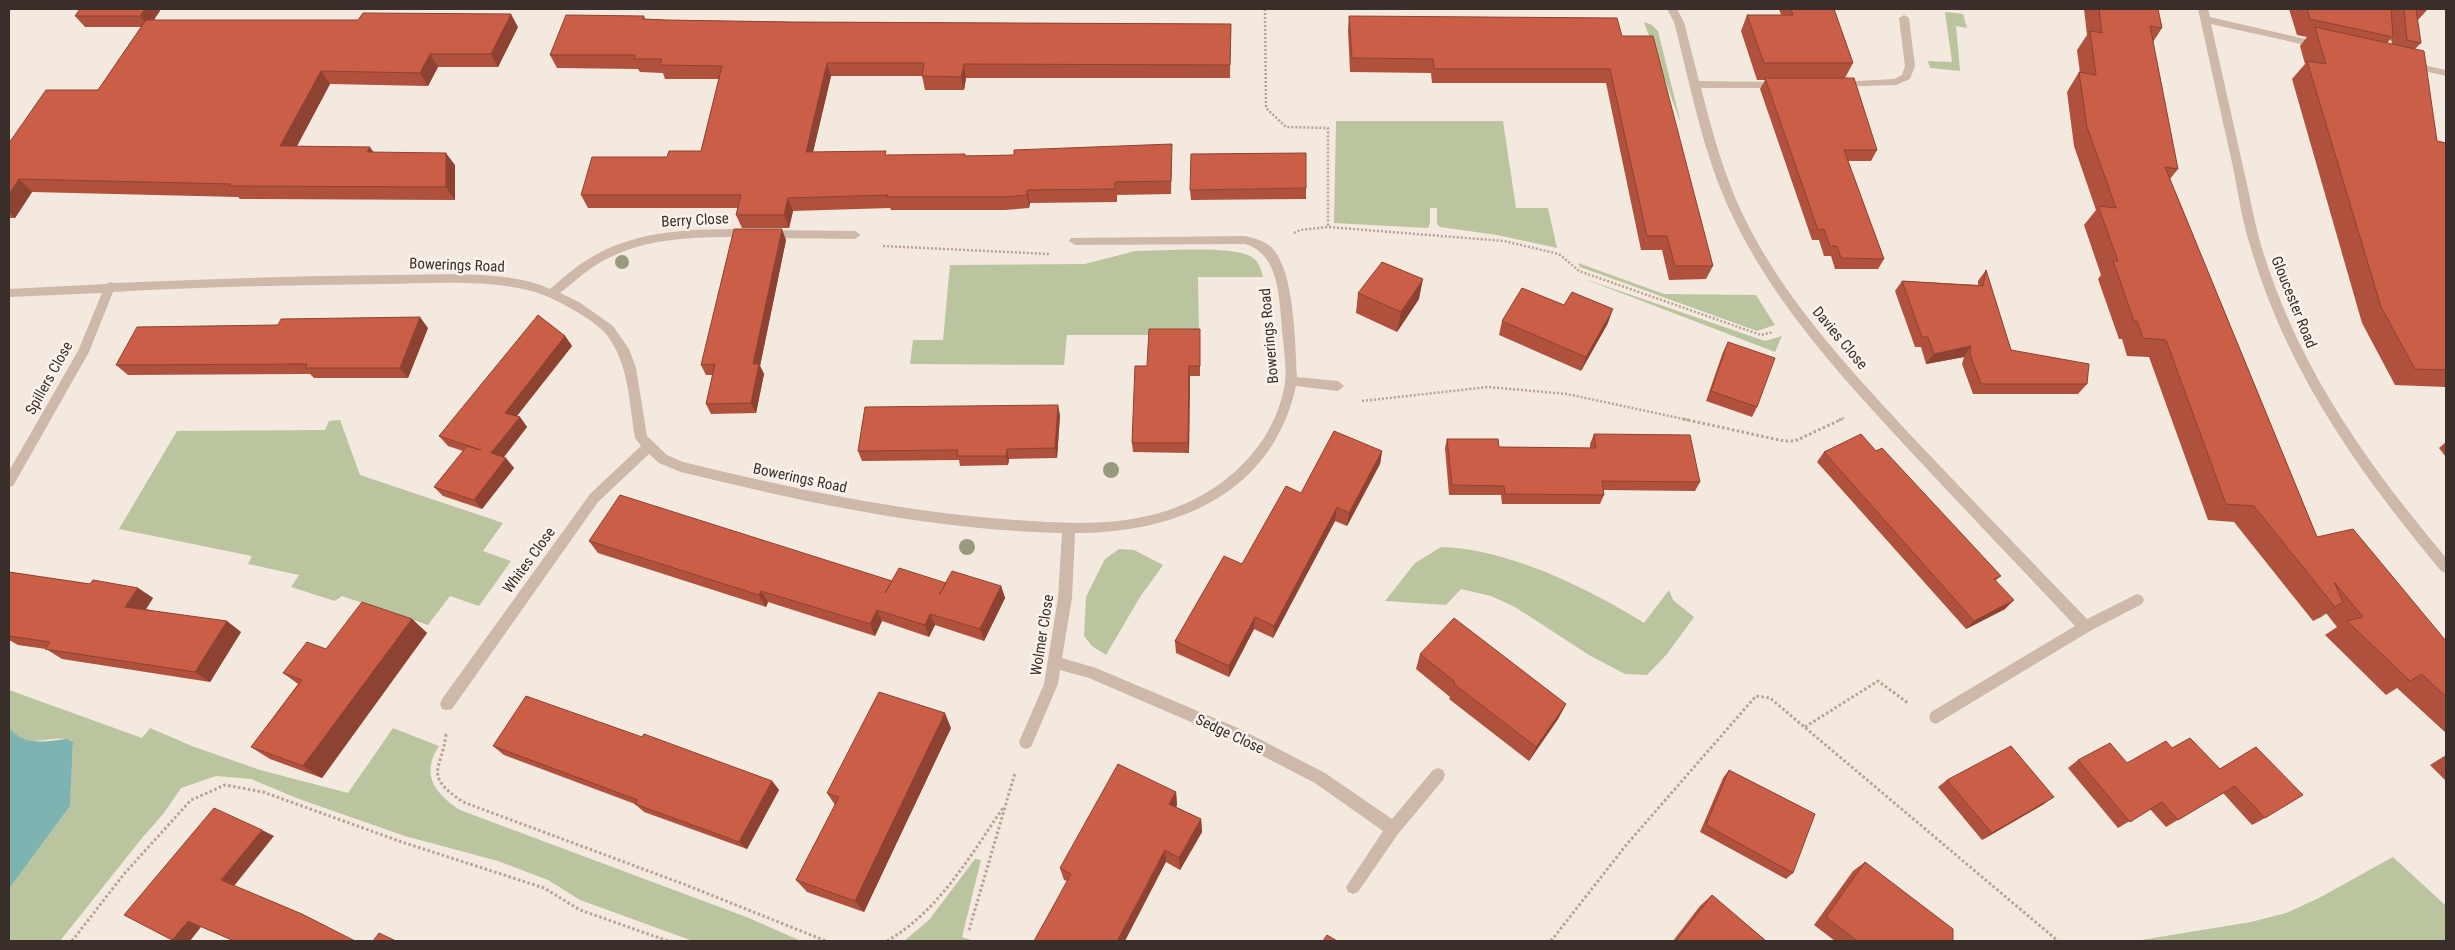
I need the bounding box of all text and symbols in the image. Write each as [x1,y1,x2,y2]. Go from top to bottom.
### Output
street label: Berry Close [661,209,729,231]
street label: Gloucester Road [2267,253,2321,351]
street label: Bowerings Road [409,254,505,276]
street label: Bowerings Road [1256,288,1282,384]
street label: Davies Close [1809,303,1871,373]
street label: Spillers Close [22,338,76,418]
street label: Bowerings Road [751,459,849,497]
street label: Whites Close [499,523,559,597]
street label: Wolmer Close [1027,593,1057,677]
street label: Sedge Close [1193,710,1267,758]

